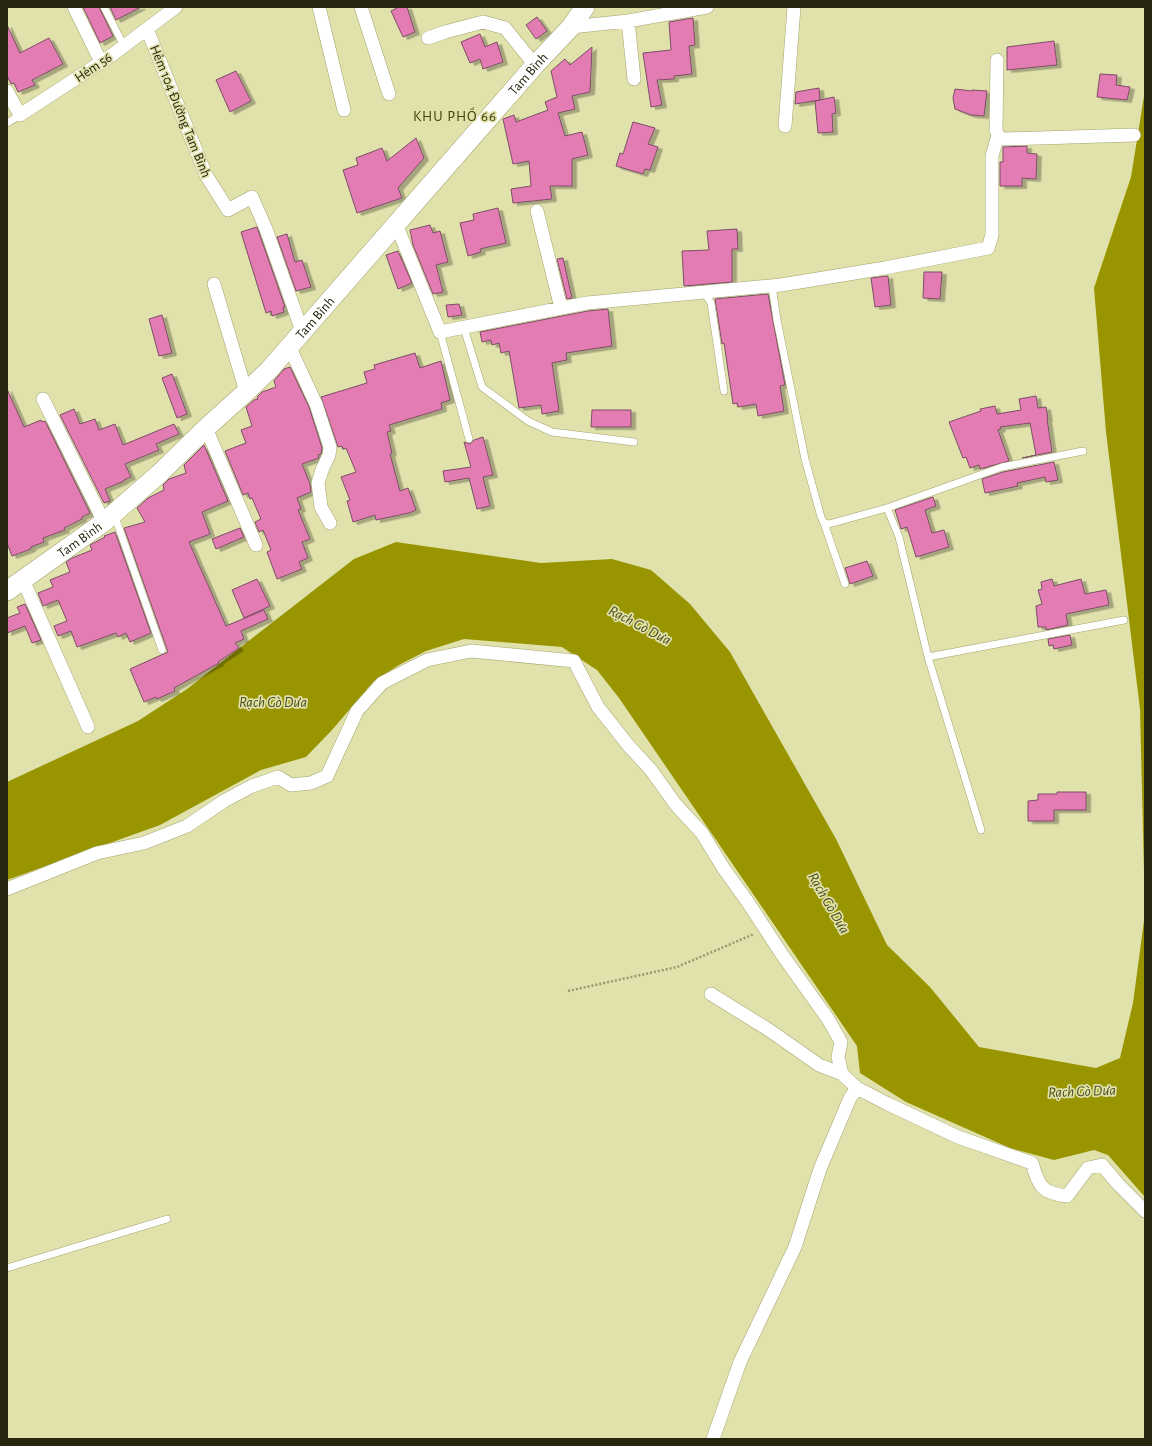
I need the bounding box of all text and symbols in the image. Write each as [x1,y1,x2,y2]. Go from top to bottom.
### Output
street label: Hẻm 104 Đường Tam Bình [147,43,213,180]
street label: Hẻm 56 [72,50,115,85]
street label: Tam Bình [506,50,551,98]
district label: KHU PHỐ 66 [413,106,497,124]
street label: Tam Bình [293,294,338,342]
street label: Tam Bình [55,520,105,561]
water label: Rạch Gò Dưa [606,603,673,648]
water label: Rạch Gò Dưa [239,695,307,710]
water label: Rạch Gò Dưa [805,870,852,936]
water label: Rạch Gò Dưa [1048,1083,1116,1100]

